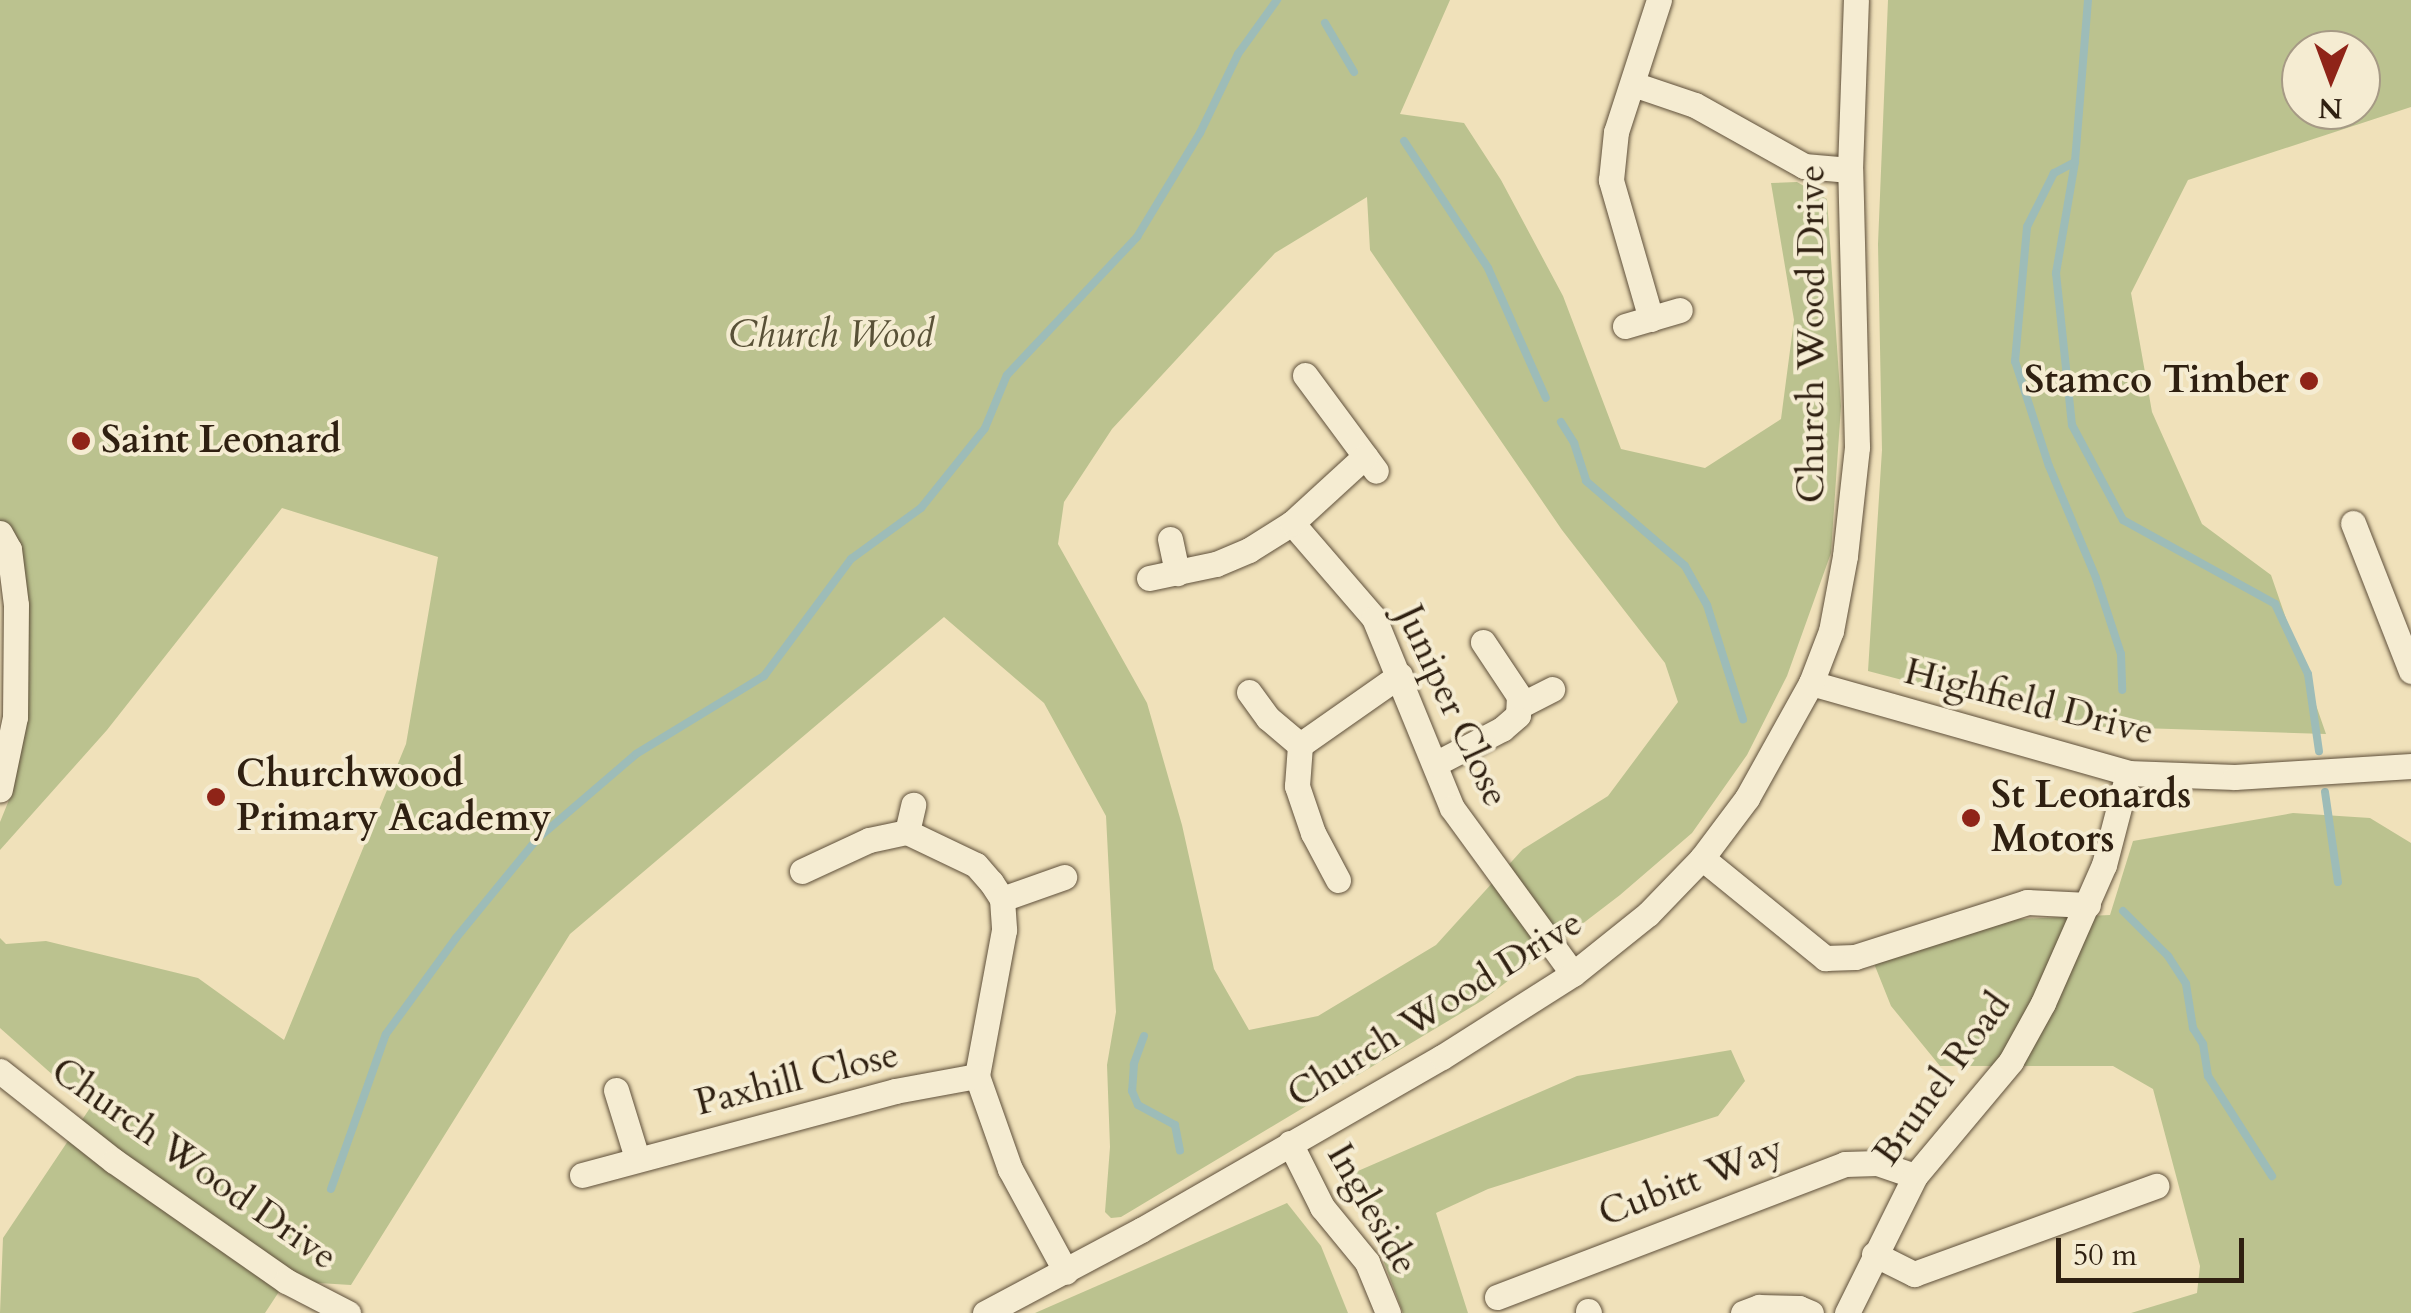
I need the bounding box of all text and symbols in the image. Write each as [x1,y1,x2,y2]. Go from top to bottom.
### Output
north arrow [2281,30,2381,130]
text: N [2318,89,2343,127]
street label: Church Wood Drive [1789,165,1835,503]
park label: Church Wood [728,312,934,358]
place label: Stamco Timber [2024,358,2289,404]
marker: Stamco Timber [2298,370,2320,392]
place label: Saint Leonard [101,418,341,464]
marker: Saint Leonard [70,430,92,452]
street label: Juniper Close [1386,598,1518,814]
street label: Highfield Drive [1900,649,2158,755]
place label: Churchwood Primary Academy [236,752,551,842]
place label: St Leonards Motors [1991,773,2191,862]
marker: Churchwood Primary Academy [205,786,227,808]
marker: St Leonards Motors [1960,807,1982,829]
street label: Church Wood Drive [1279,900,1591,1118]
street label: Brunel Road [1864,984,2020,1174]
street label: Paxhill Close [691,1032,903,1126]
street label: Church Wood Drive [42,1048,346,1280]
street label: Cubitt Way [1592,1125,1790,1237]
street label: Ingleside [1316,1135,1428,1283]
scale bar [2061,1218,2248,1280]
text: 50 m [2073,1235,2137,1276]

